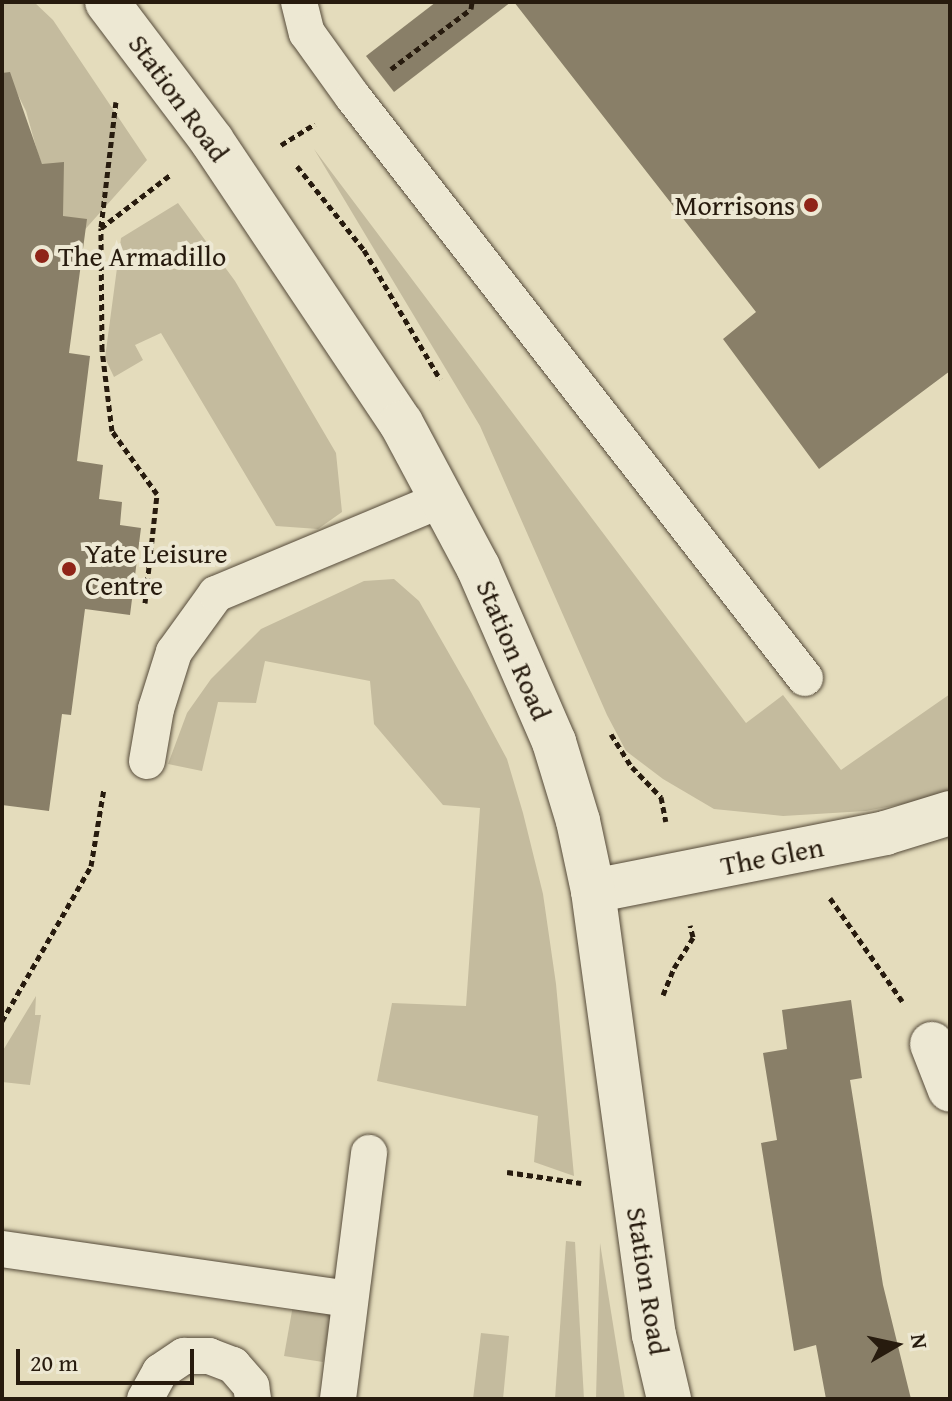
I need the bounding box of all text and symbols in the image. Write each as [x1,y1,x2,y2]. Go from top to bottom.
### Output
street label: Station Road [122,28,236,168]
place label: Morrisons [675,188,795,222]
marker: Morrisons [802,196,820,214]
place label: The Armadillo [58,239,226,273]
marker: The Armadillo [33,247,51,265]
place label: Yate Leisure Centre [85,536,228,602]
marker: Yate Leisure Centre [60,560,78,578]
street label: Station Road [469,575,559,725]
street label: The Glen [718,830,826,882]
street label: Station Road [620,1205,676,1357]
north arrow [856,1305,936,1385]
text: N [903,1331,937,1351]
scale bar [20,1333,198,1383]
text: 20 m [30,1345,78,1380]

